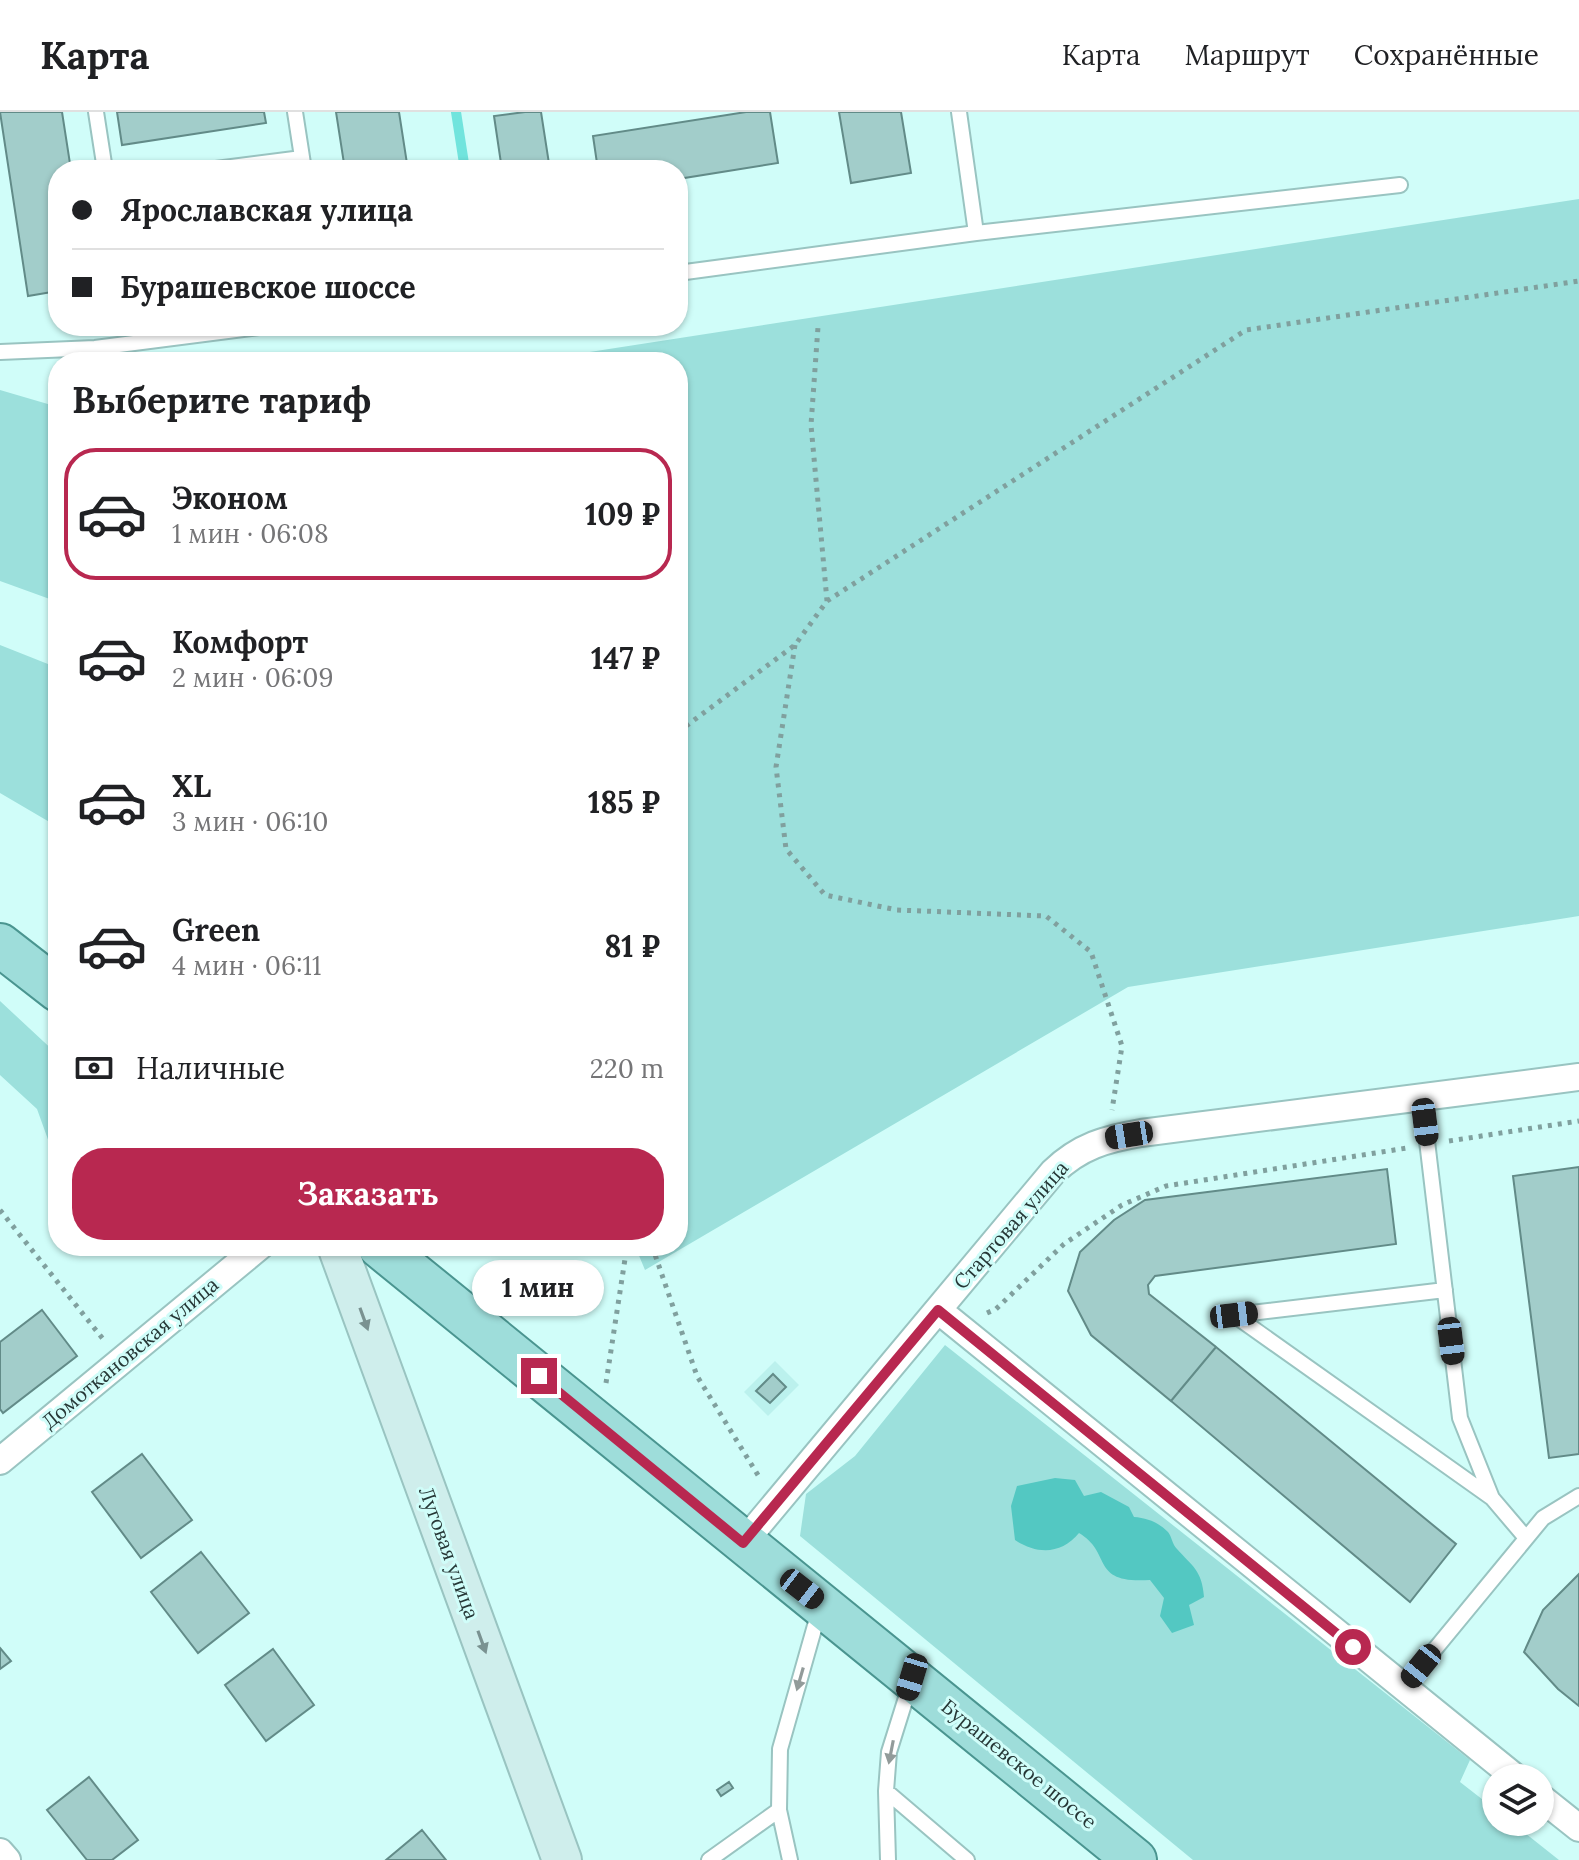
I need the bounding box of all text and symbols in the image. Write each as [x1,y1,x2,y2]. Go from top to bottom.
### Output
text: Карта [40,31,149,79]
text: Карта [1062,37,1140,73]
text: Маршрут [1184,37,1310,73]
text: Сохранённые [1354,37,1539,73]
text: Ярославская улица [120,191,413,229]
text: Бурашевское шоссе [120,268,416,306]
text: Выберите тариф [72,377,371,423]
icon: car [76,478,148,550]
text: Эконом [172,479,288,517]
text: 109 ₽ [585,495,660,533]
text: 1 мин · 06:08 [172,517,329,550]
icon: car [76,622,148,694]
text: Комфорт [172,623,308,661]
text: 147 ₽ [591,639,660,677]
text: 2 мин · 06:09 [172,661,334,694]
icon: car [76,766,148,838]
text: XL [172,767,211,805]
text: 185 ₽ [588,783,660,821]
text: 3 мин · 06:10 [172,805,328,838]
icon: car [76,910,148,982]
text: Green [172,911,260,949]
text: 81 ₽ [604,927,660,965]
text: 4 мин · 06:11 [172,949,321,982]
icon: cash [72,1046,116,1090]
text: Наличные [136,1049,285,1087]
text: 220 m [590,1052,664,1085]
car [1410,1097,1440,1147]
car [1103,1119,1155,1151]
button: Заказать [72,1148,664,1240]
street label: Стартовая улица [948,1155,1073,1294]
callout: 1 мин [473,1260,605,1316]
street label: Домоткановская улица [36,1271,223,1434]
text: 1 мин [502,1271,574,1304]
car [1209,1300,1259,1330]
one-way arrow [358,1307,371,1331]
car [1436,1316,1466,1366]
route end [521,1358,557,1394]
street label: Луговая улица [414,1483,485,1622]
car [776,1565,828,1613]
route start [1335,1629,1371,1665]
one-way arrow [476,1630,489,1654]
car [1397,1640,1445,1692]
car [894,1651,930,1703]
one-way arrow [793,1667,806,1691]
street label: Бурашевское шоссе [937,1693,1102,1834]
one-way arrow [884,1740,897,1765]
map controls [1482,1764,1554,1836]
button: layers [1482,1764,1554,1836]

